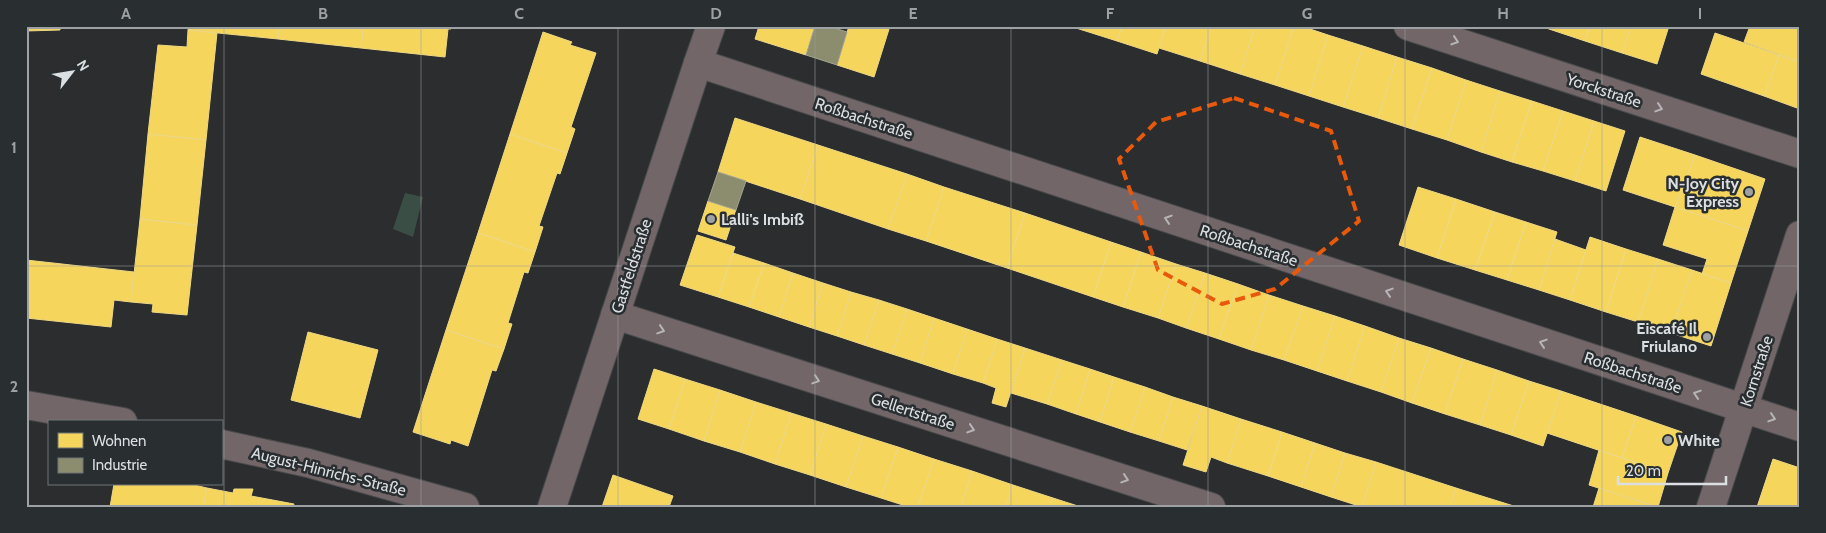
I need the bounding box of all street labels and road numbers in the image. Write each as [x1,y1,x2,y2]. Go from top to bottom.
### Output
street label: Yorckstraße [1563,69,1644,112]
street label: Roßbachstraße [813,94,915,143]
street label: Gastfeldstraße [607,216,656,316]
street label: Roßbachstraße [1198,221,1300,270]
street label: Kornstraße [1736,333,1777,409]
street label: Roßbachstraße [1582,348,1684,397]
street label: Gellertstraße [869,389,957,434]
street label: August-Hinrichs-Straße [250,443,408,500]

